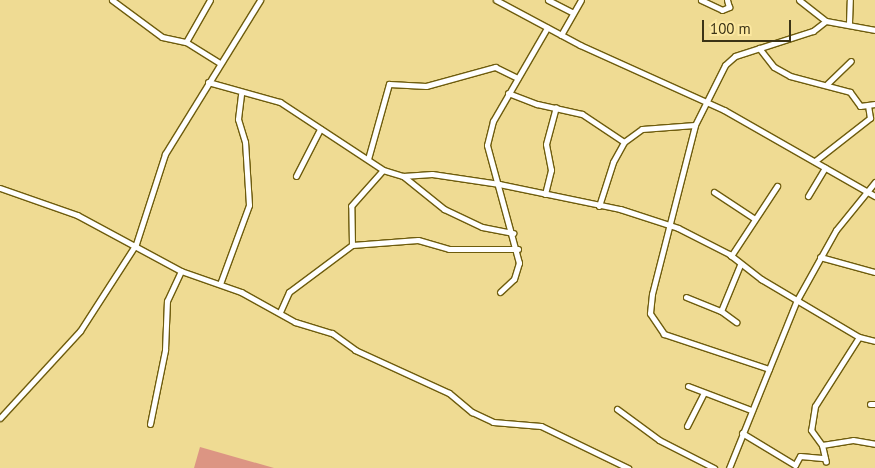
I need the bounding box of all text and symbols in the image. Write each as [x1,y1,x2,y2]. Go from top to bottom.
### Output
scale bar [705,10,794,42]
text: 100 m [710,19,751,38]

